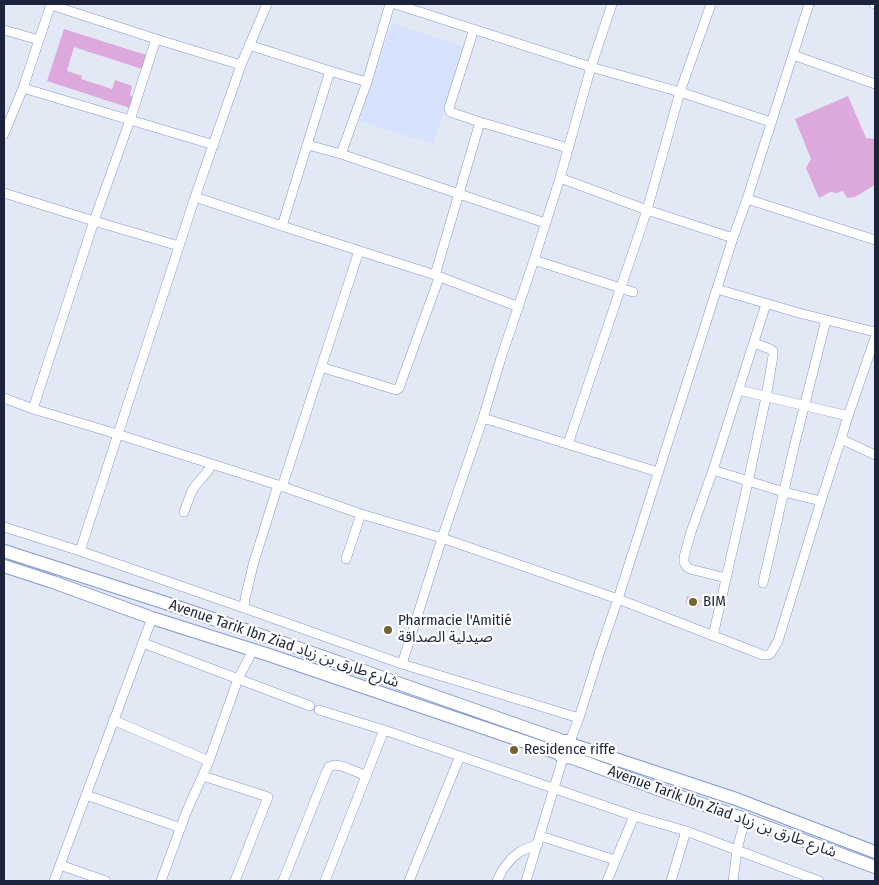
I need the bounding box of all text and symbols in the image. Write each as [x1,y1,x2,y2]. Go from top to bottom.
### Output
place label: BIM [703,593,726,611]
street label: Avenue Tarik Ibn Ziad شارع طارق بن زياد [167,596,401,692]
marker: BIM [687,596,699,608]
place label: Pharmacie l'Amitié صيدلية الصداقة [398,612,512,647]
marker: Pharmacie l'Amitié صيدلية الصداقة [382,624,394,636]
place label: Residence riffe [524,741,615,759]
marker: Residence riffe [508,744,520,756]
street label: Avenue Tarik Ibn Ziad شارع طارق بن زياد [605,762,839,862]

